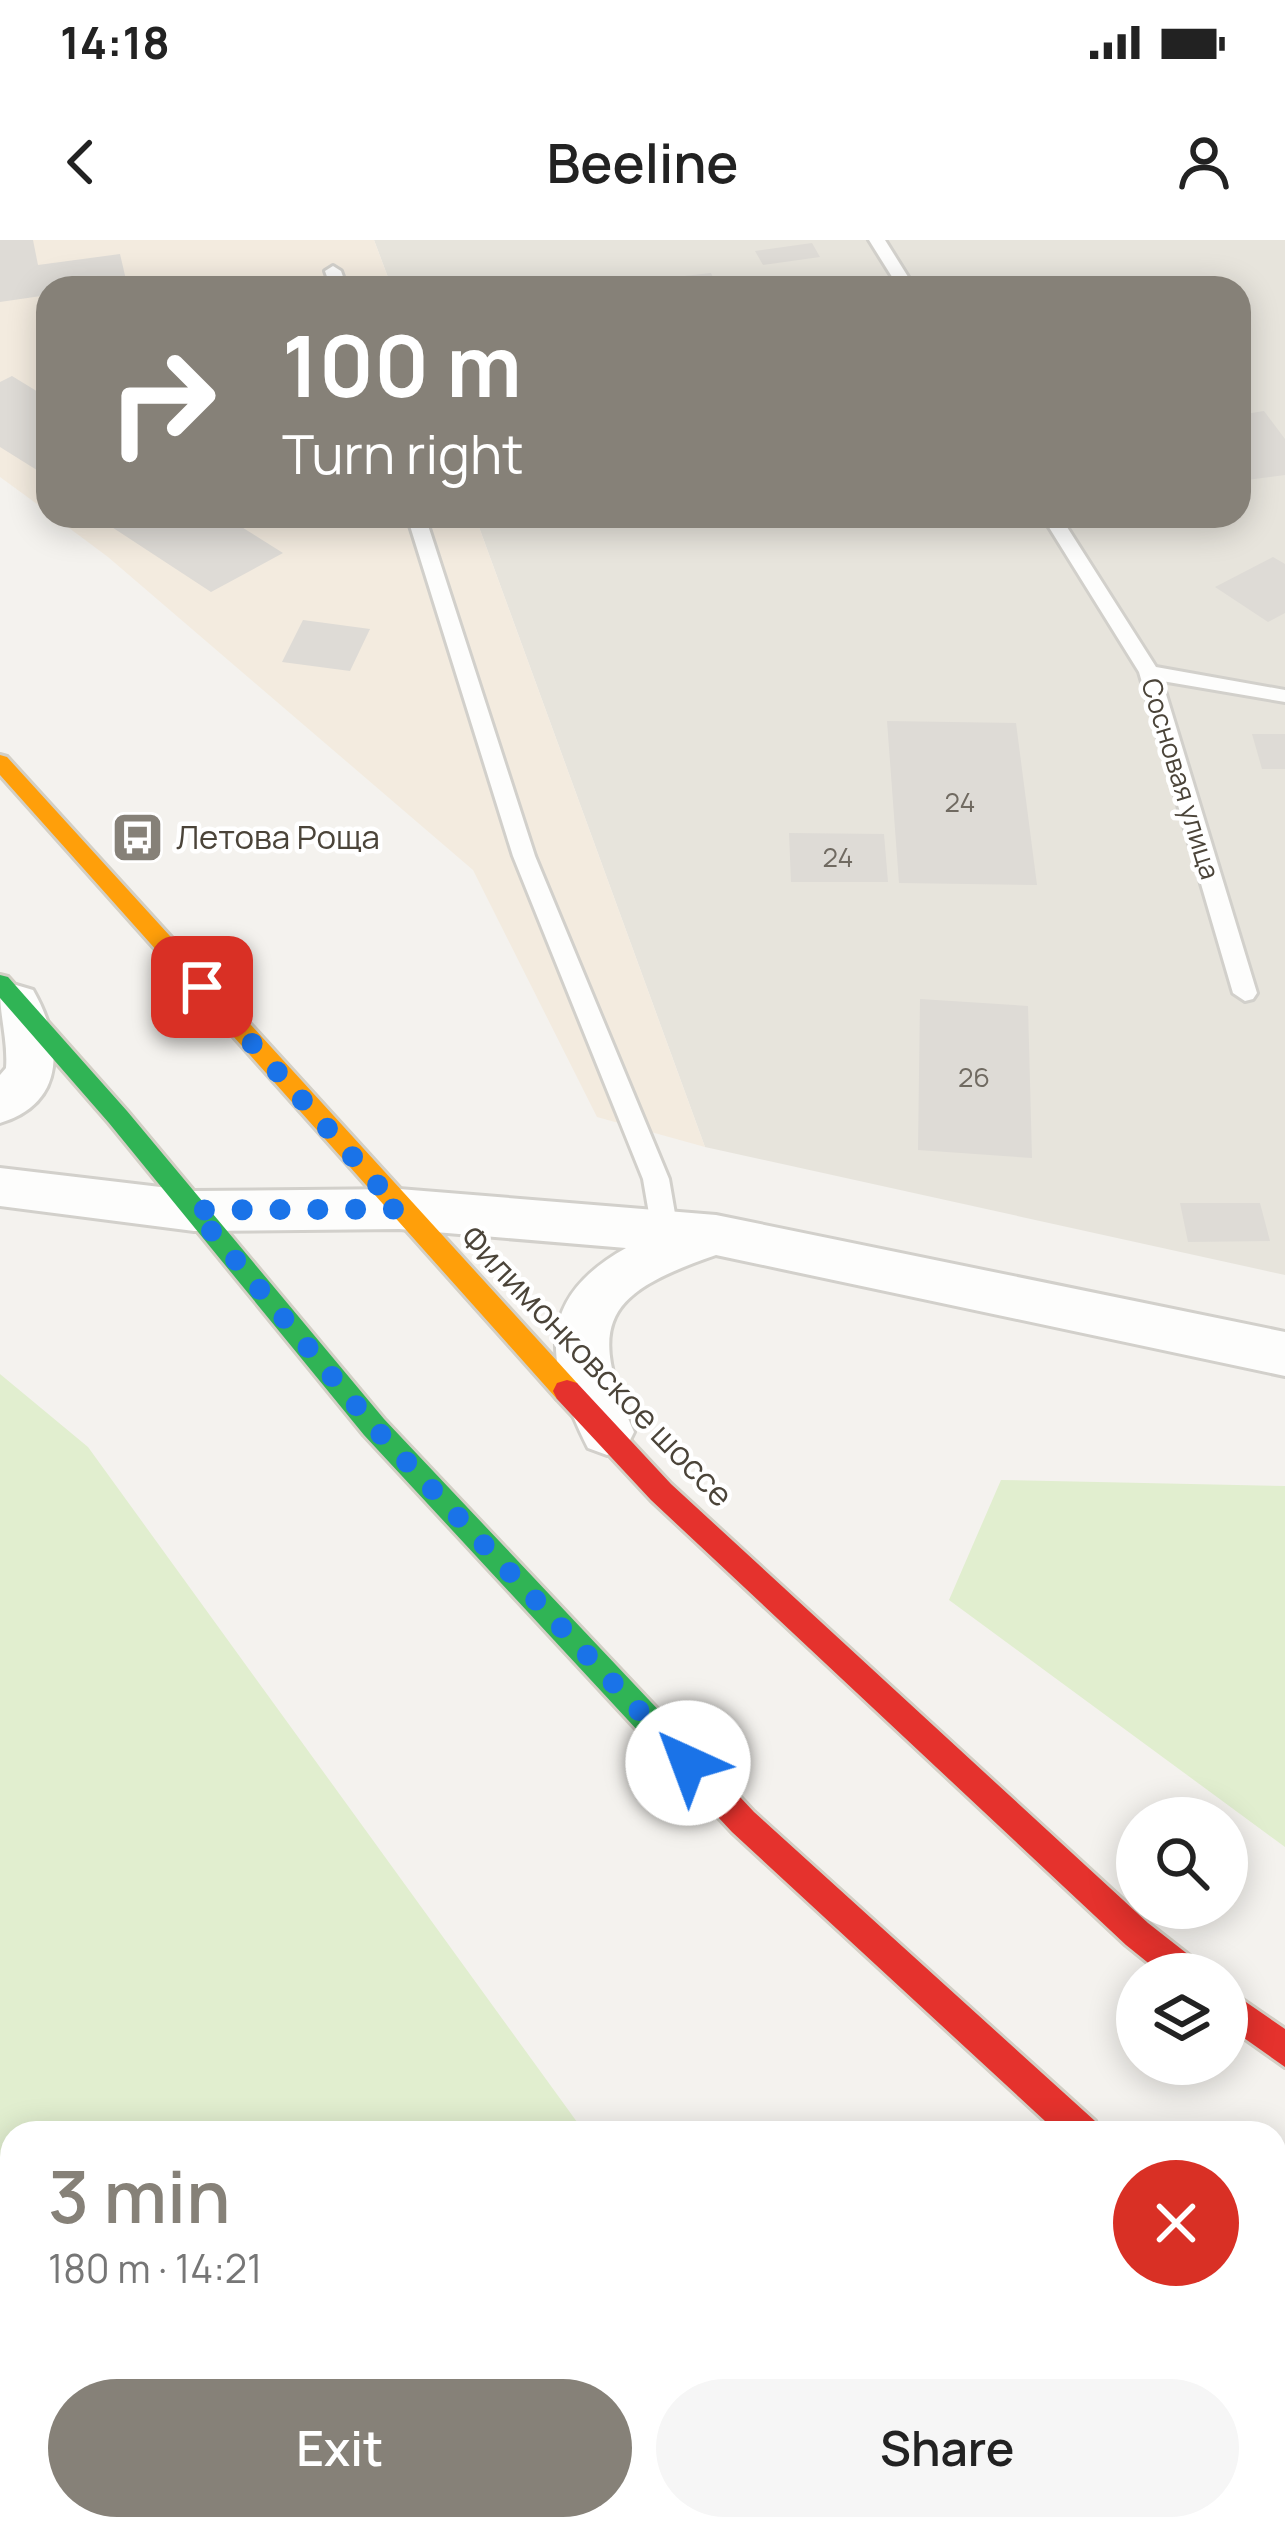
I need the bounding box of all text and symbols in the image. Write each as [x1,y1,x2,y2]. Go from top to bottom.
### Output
text: 14:18 [60,11,170,73]
text: Beeline [547,125,738,199]
icon: back [48,129,114,195]
icon: person [1171,129,1237,195]
text: 100 m [282,307,522,422]
icon: right [84,324,240,480]
text: Turn right [282,416,524,490]
street label: Сосновая улица [1133,674,1230,884]
house number: 24 [945,783,975,820]
bus stop icon: Летова Роща [109,809,165,865]
place label: Летова Роща [176,814,380,859]
house number: 24 [823,838,853,875]
pin [151,936,253,1038]
icon: arrive [169,954,235,1020]
house number: 26 [958,1058,990,1095]
street label: Филимонковское шоссе [451,1215,744,1516]
position arrow [625,1700,751,1826]
map controls [1116,1797,1248,2085]
button: search [1116,1797,1248,1929]
button: layers [1116,1953,1248,2085]
text: 3 min [48,2146,230,2245]
button: close [1113,2160,1239,2286]
text: 180 m · 14:21 [48,2241,262,2295]
button: Exit [48,2379,632,2517]
button: Share [656,2379,1239,2517]

